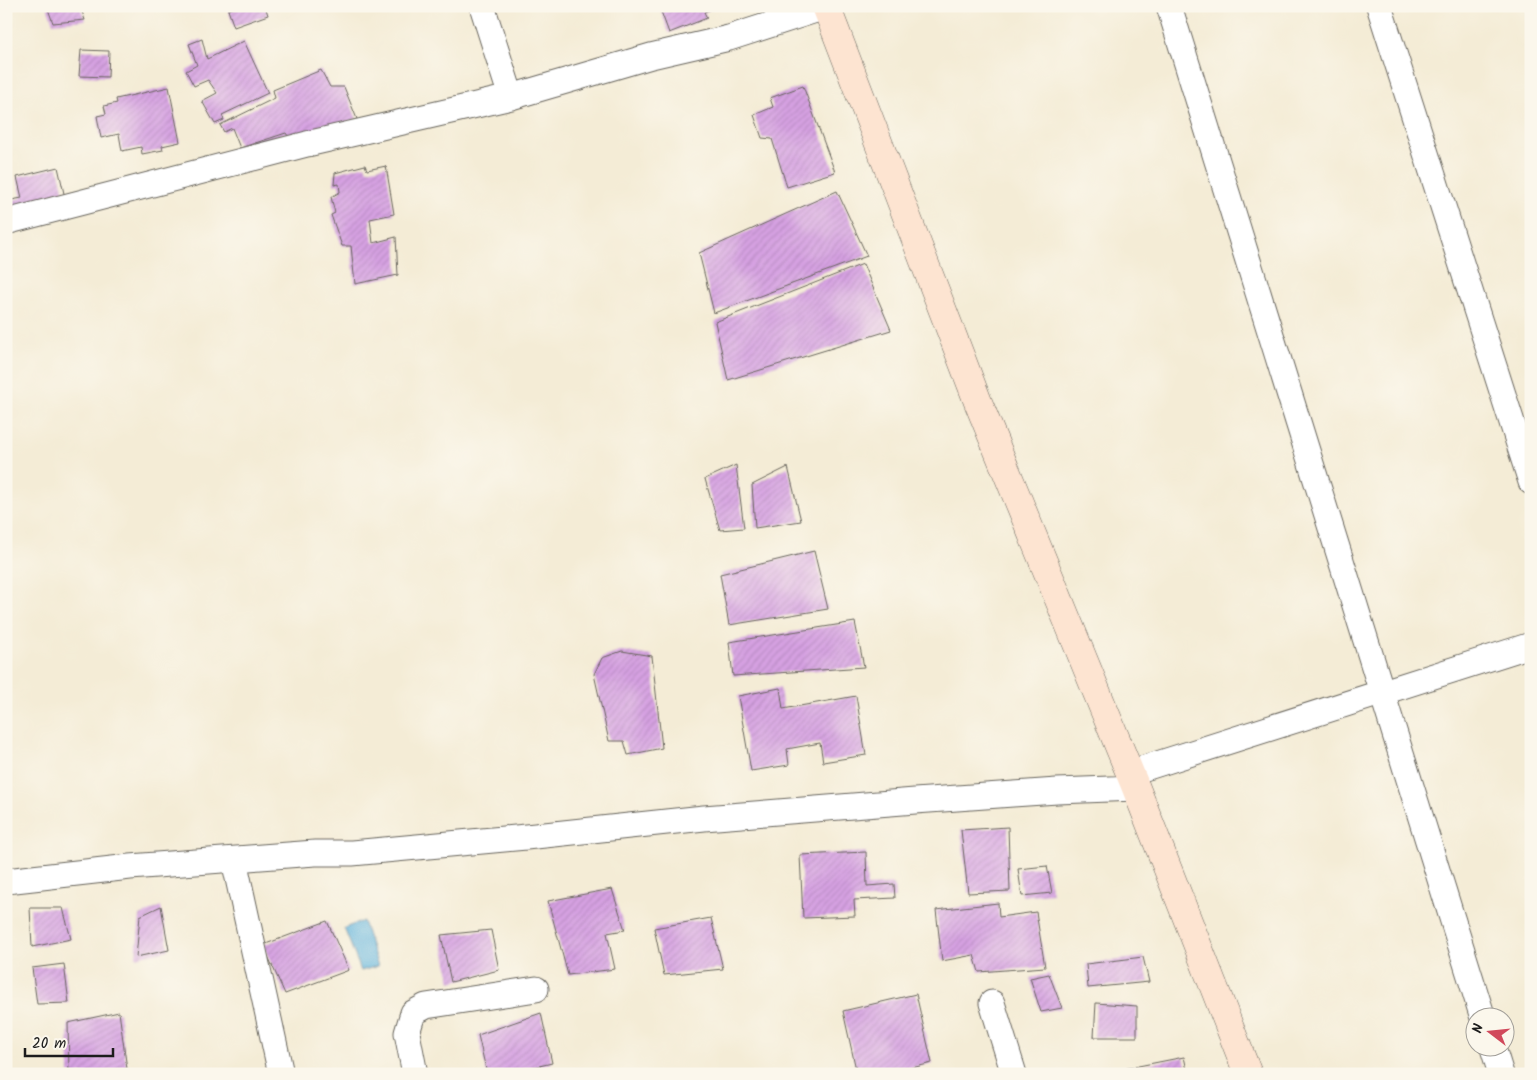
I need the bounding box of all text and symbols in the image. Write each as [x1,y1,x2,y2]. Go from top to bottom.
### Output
north arrow [1464,1008,1514,1058]
text: N [1467,1021,1490,1036]
scale bar [25,1025,112,1057]
text: 20 m [32,1032,66,1056]

